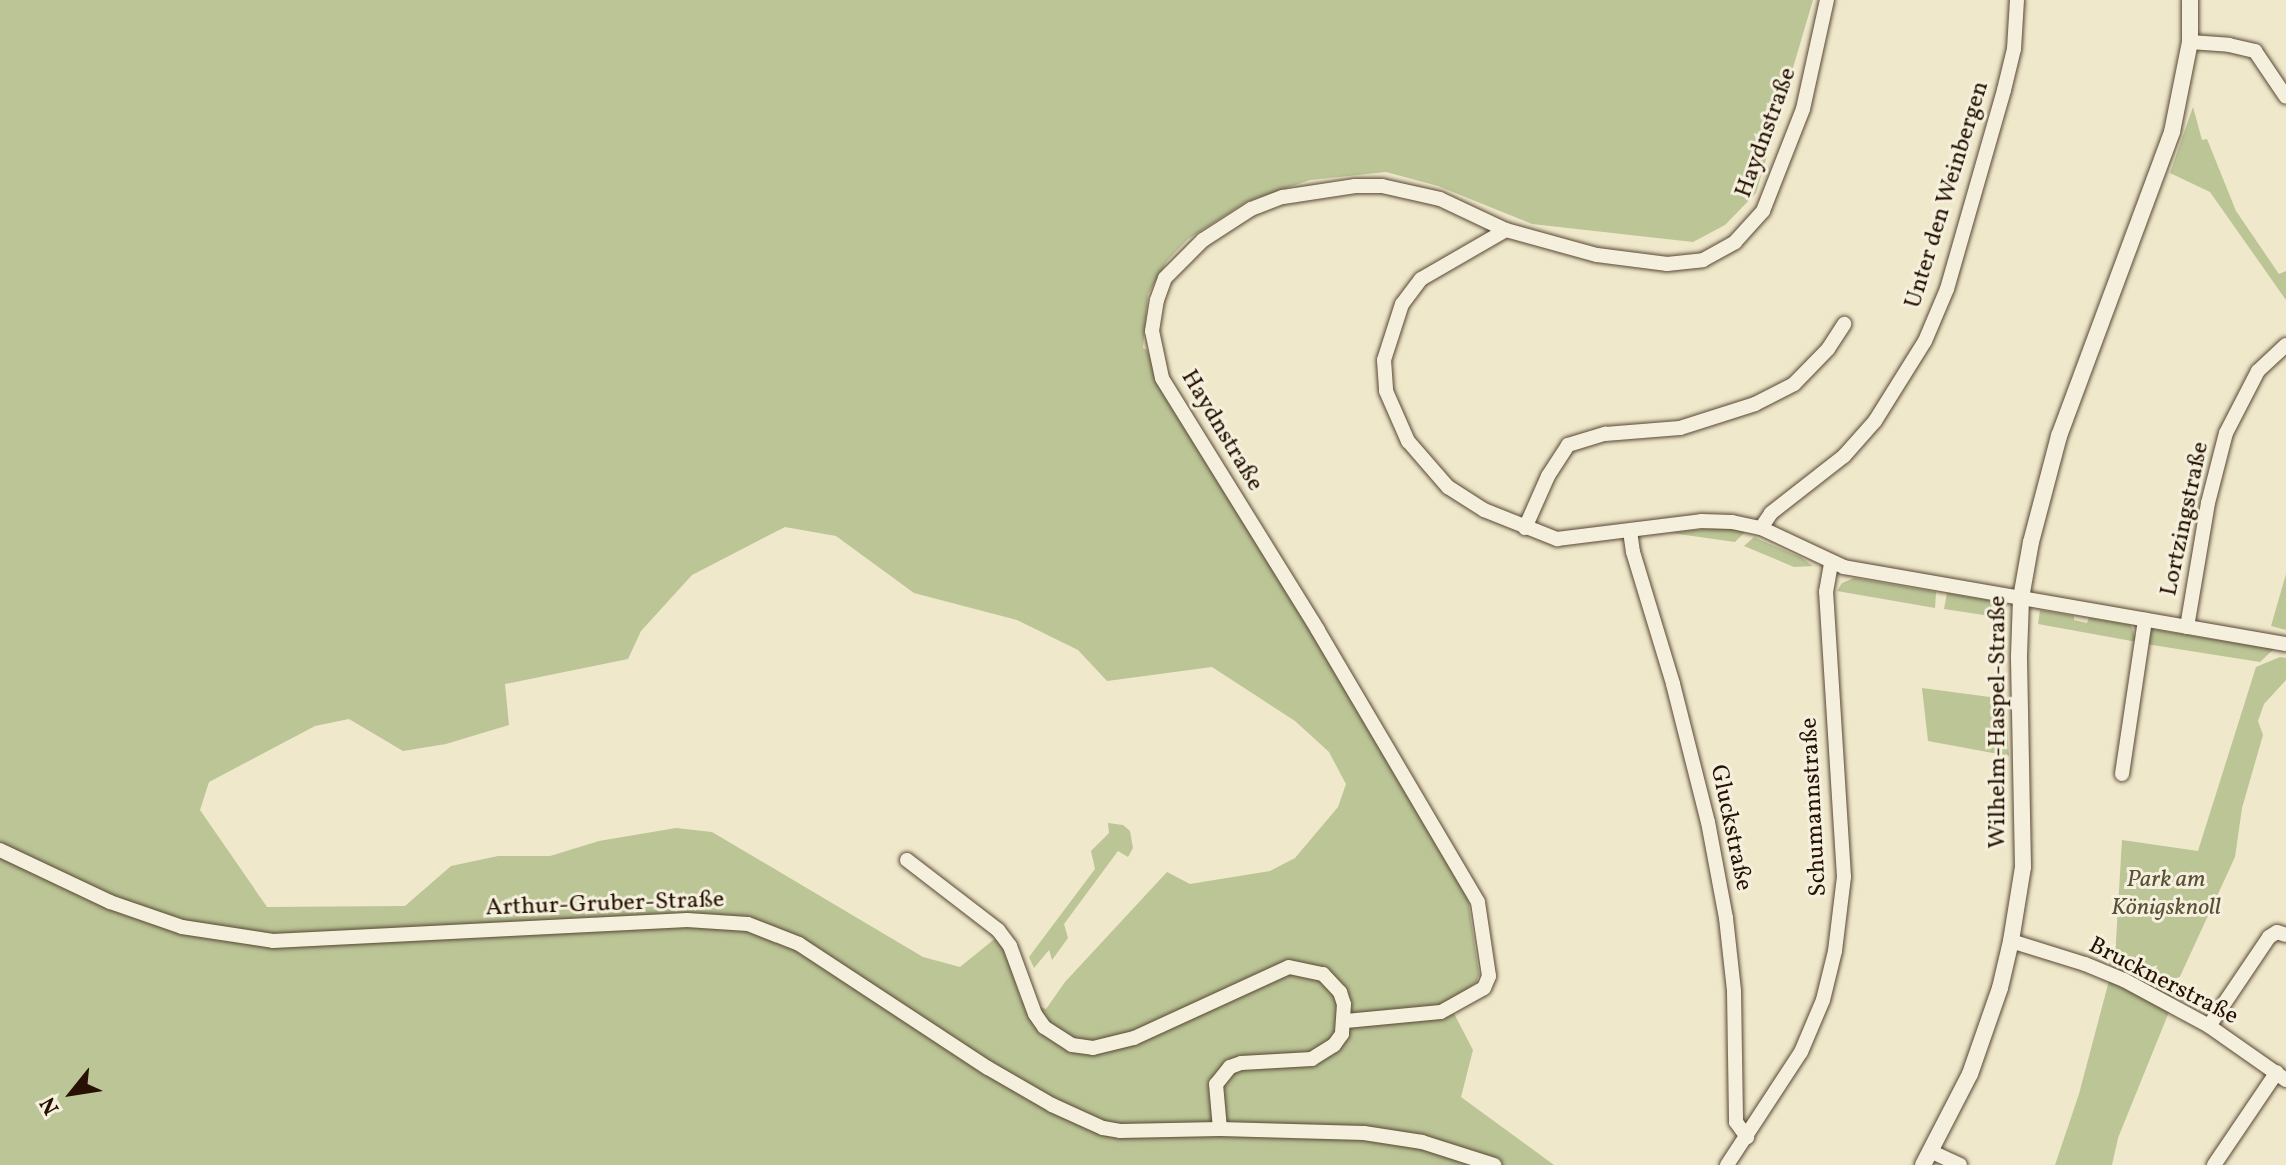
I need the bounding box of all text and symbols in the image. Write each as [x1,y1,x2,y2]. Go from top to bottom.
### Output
street label: Haydnstraße [1730,64,1804,202]
street label: Unter den Weinbergen [1900,78,1996,312]
street label: Haydnstraße [1174,365,1268,497]
street label: Lortzingstraße [2156,439,2216,599]
street label: Wilhelm-Haspel-Straße [1985,595,2013,849]
street label: Schumannstraße [1796,717,1834,897]
street label: Gluckstraße [1703,762,1757,894]
park label: Park am Königsknoll [2111,867,2221,923]
street label: Arthur-Gruber-Straße [485,886,725,924]
street label: Brucknerstraße [2083,932,2243,1032]
north arrow [32,1053,112,1133]
text: N [33,1091,68,1120]

